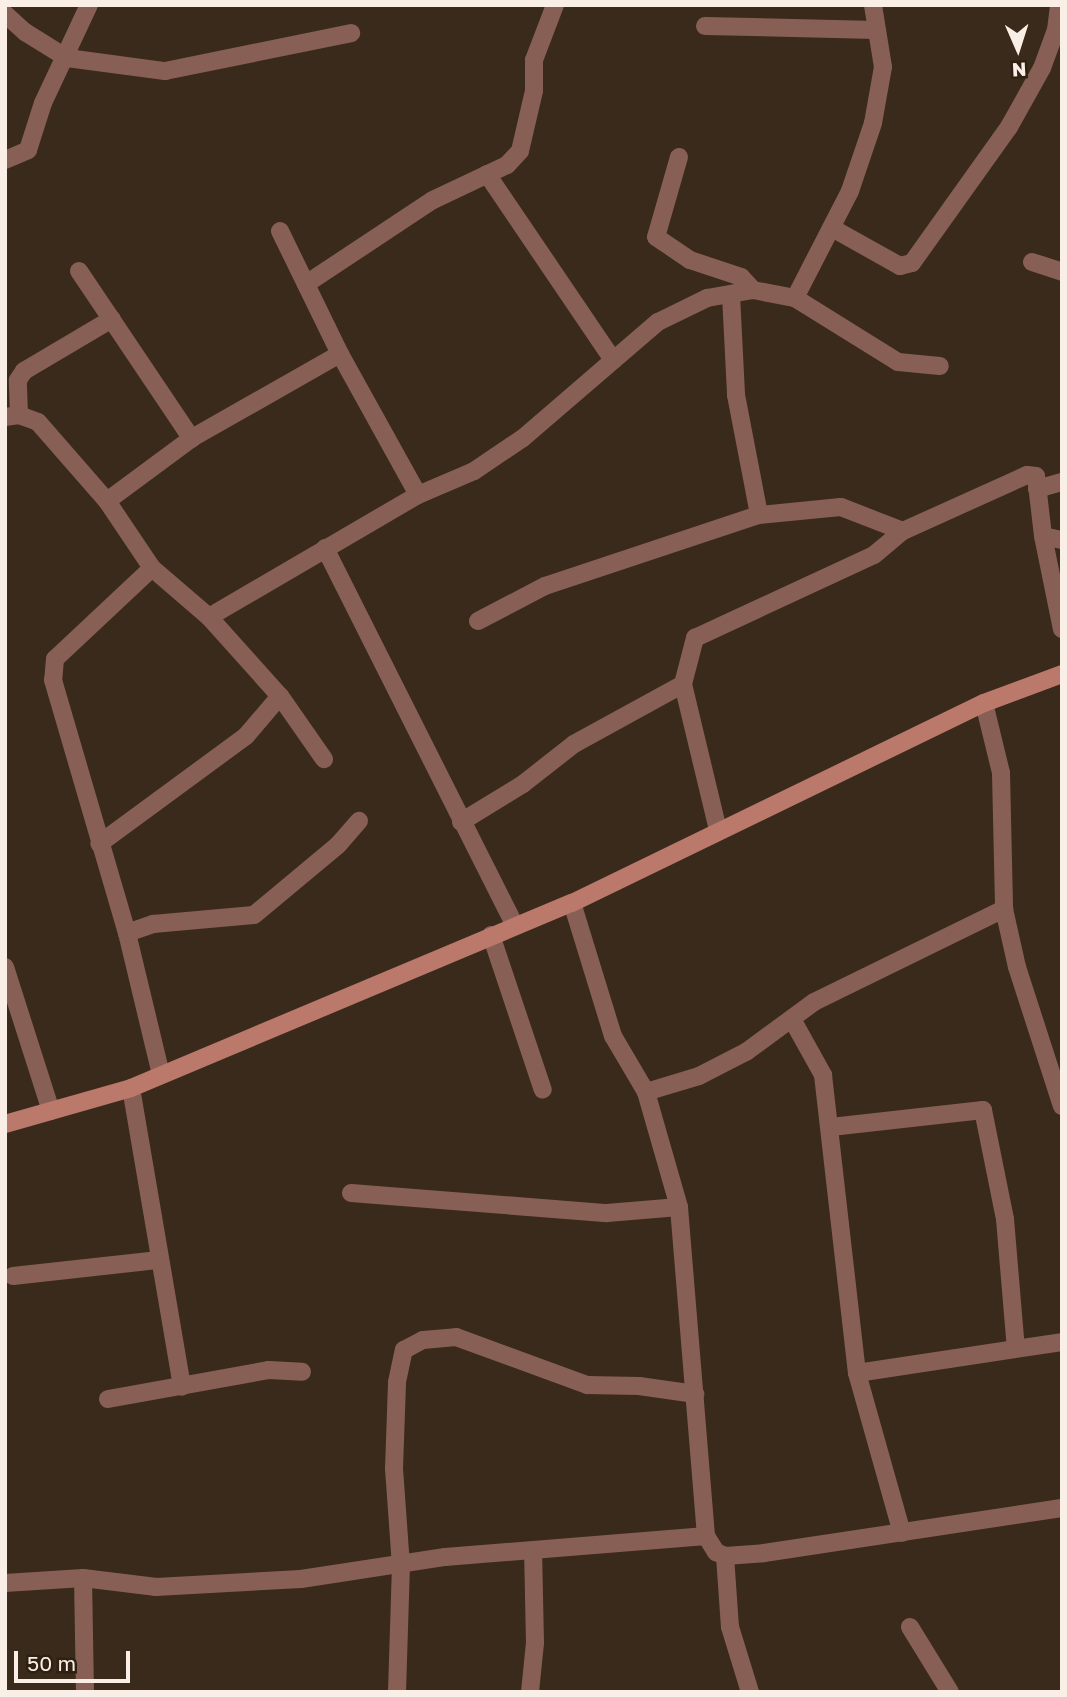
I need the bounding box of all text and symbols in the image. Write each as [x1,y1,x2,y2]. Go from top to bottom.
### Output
north arrow [983,14,1053,84]
text: N [1011,59,1027,82]
scale bar [18,1638,133,1682]
text: 50 m [27,1650,76,1676]

